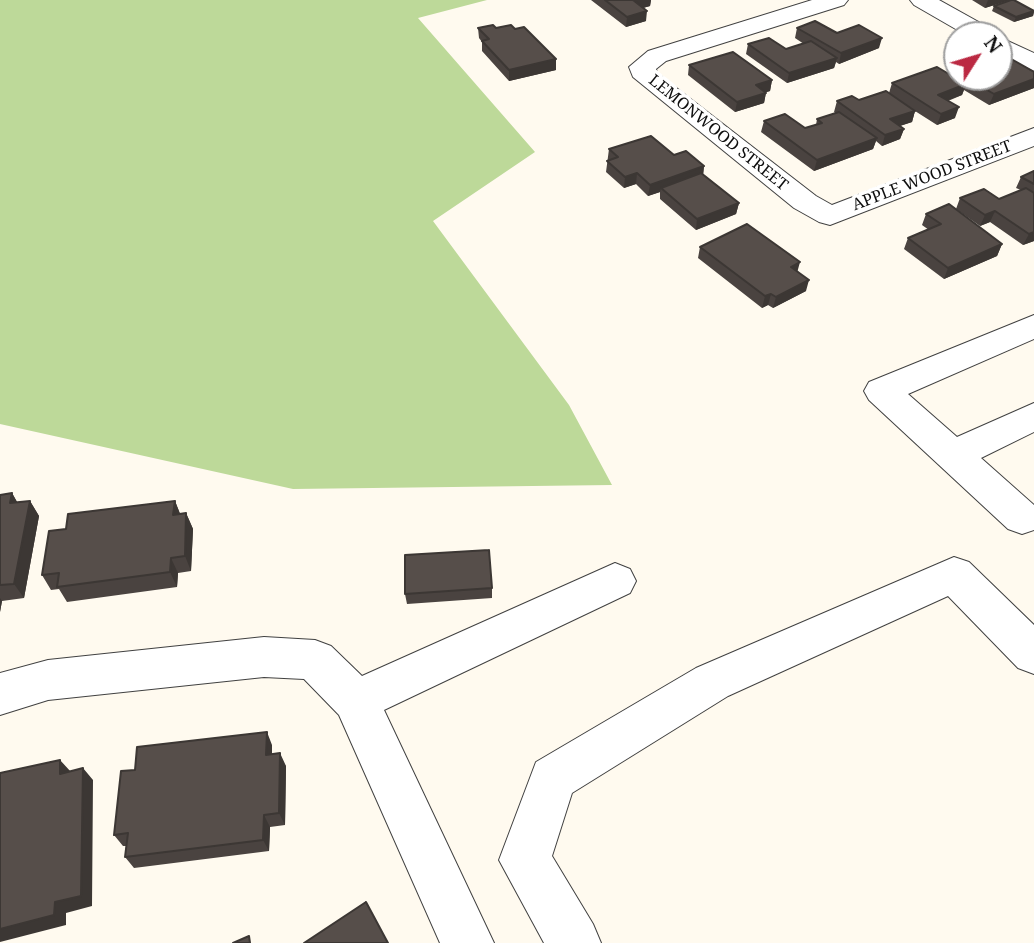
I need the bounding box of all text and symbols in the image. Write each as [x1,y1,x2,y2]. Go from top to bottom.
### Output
north arrow [943,21,1013,91]
text: N [978,31,1008,58]
street label: LEMONWOOD STREET [645,71,791,195]
street label: APPLE WOOD STREET [850,137,1014,215]

